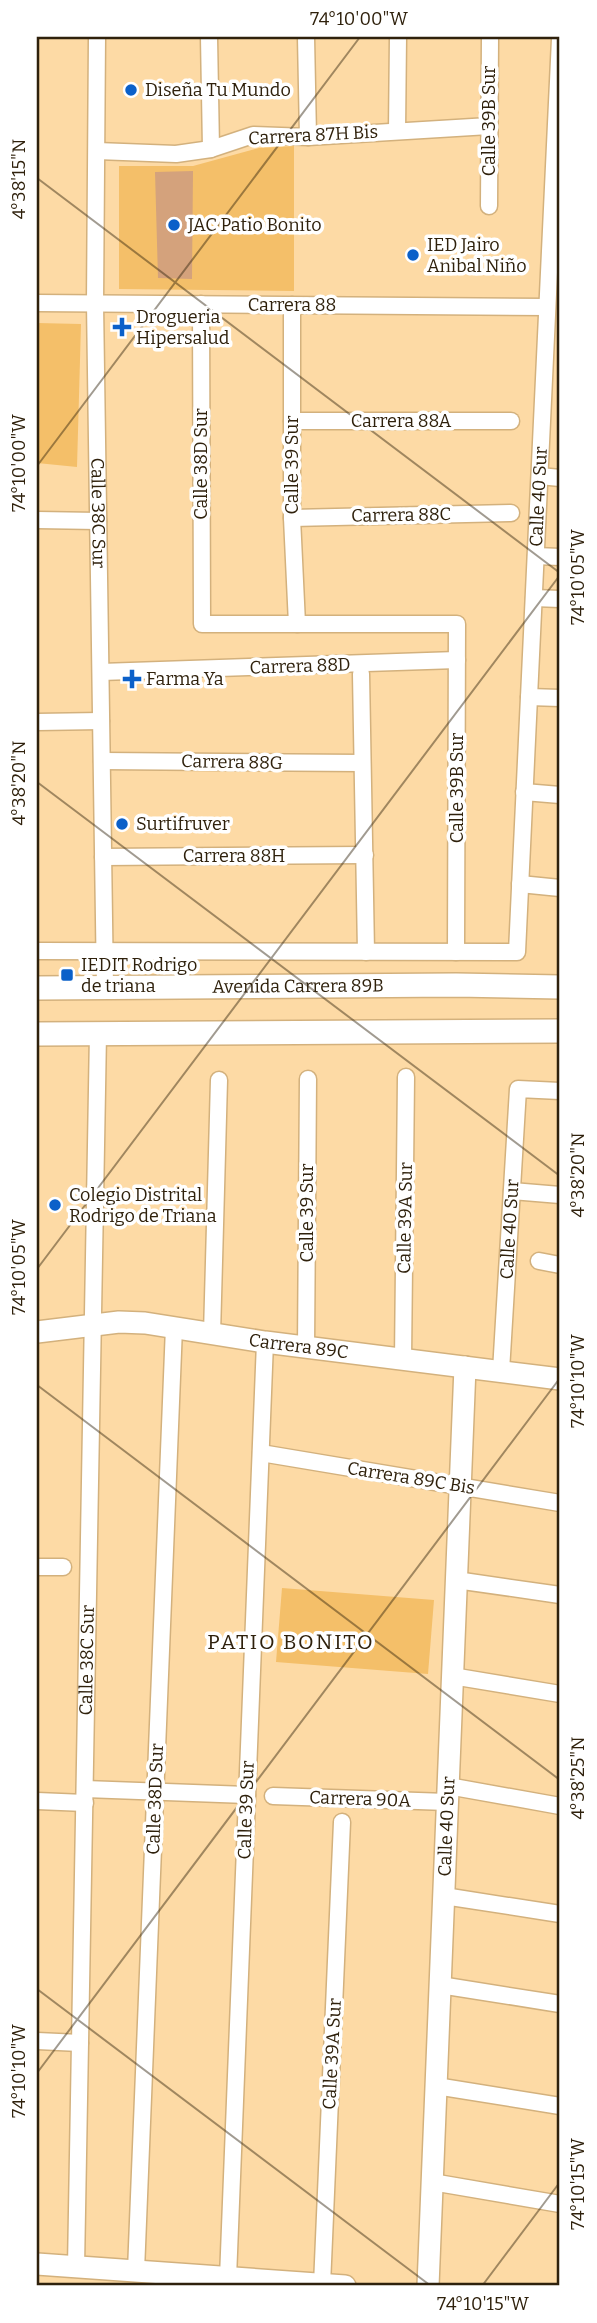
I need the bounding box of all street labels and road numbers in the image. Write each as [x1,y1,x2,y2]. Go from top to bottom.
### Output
street label: Calle 39B Sur [478,66,500,176]
street label: Carrera 87H Bis [248,121,378,149]
street label: Carrera 88 [248,294,336,316]
street label: Calle 38D Sur [190,408,212,520]
street label: Carrera 88A [351,410,452,432]
street label: Calle 39 Sur [281,415,303,514]
street label: Calle 40 Sur [525,446,552,547]
street label: Calle 38C Sur [86,458,110,568]
street label: Carrera 88C [351,503,451,527]
street label: Carrera 88D [249,653,351,679]
street label: Calle 39B Sur [446,733,468,843]
street label: Carrera 88G [181,750,283,774]
street label: Carrera 88H [183,845,285,867]
street label: Avenida Carrera 89B [212,975,384,998]
street label: Calle 39A Sur [393,1162,417,1274]
street label: Calle 39 Sur [296,1163,318,1262]
street label: Calle 40 Sur [496,1179,524,1280]
street label: Carrera 89C [247,1329,350,1363]
street label: Carrera 89C Bis [346,1457,476,1499]
street label: Calle 38C Sur [75,1605,99,1716]
street label: Calle 38D Sur [142,1743,168,1855]
street label: Calle 39 Sur [233,1760,259,1860]
street label: Calle 40 Sur [433,1776,460,1877]
street label: Carrera 90A [309,1786,412,1812]
street label: Calle 39A Sur [318,1998,346,2110]

